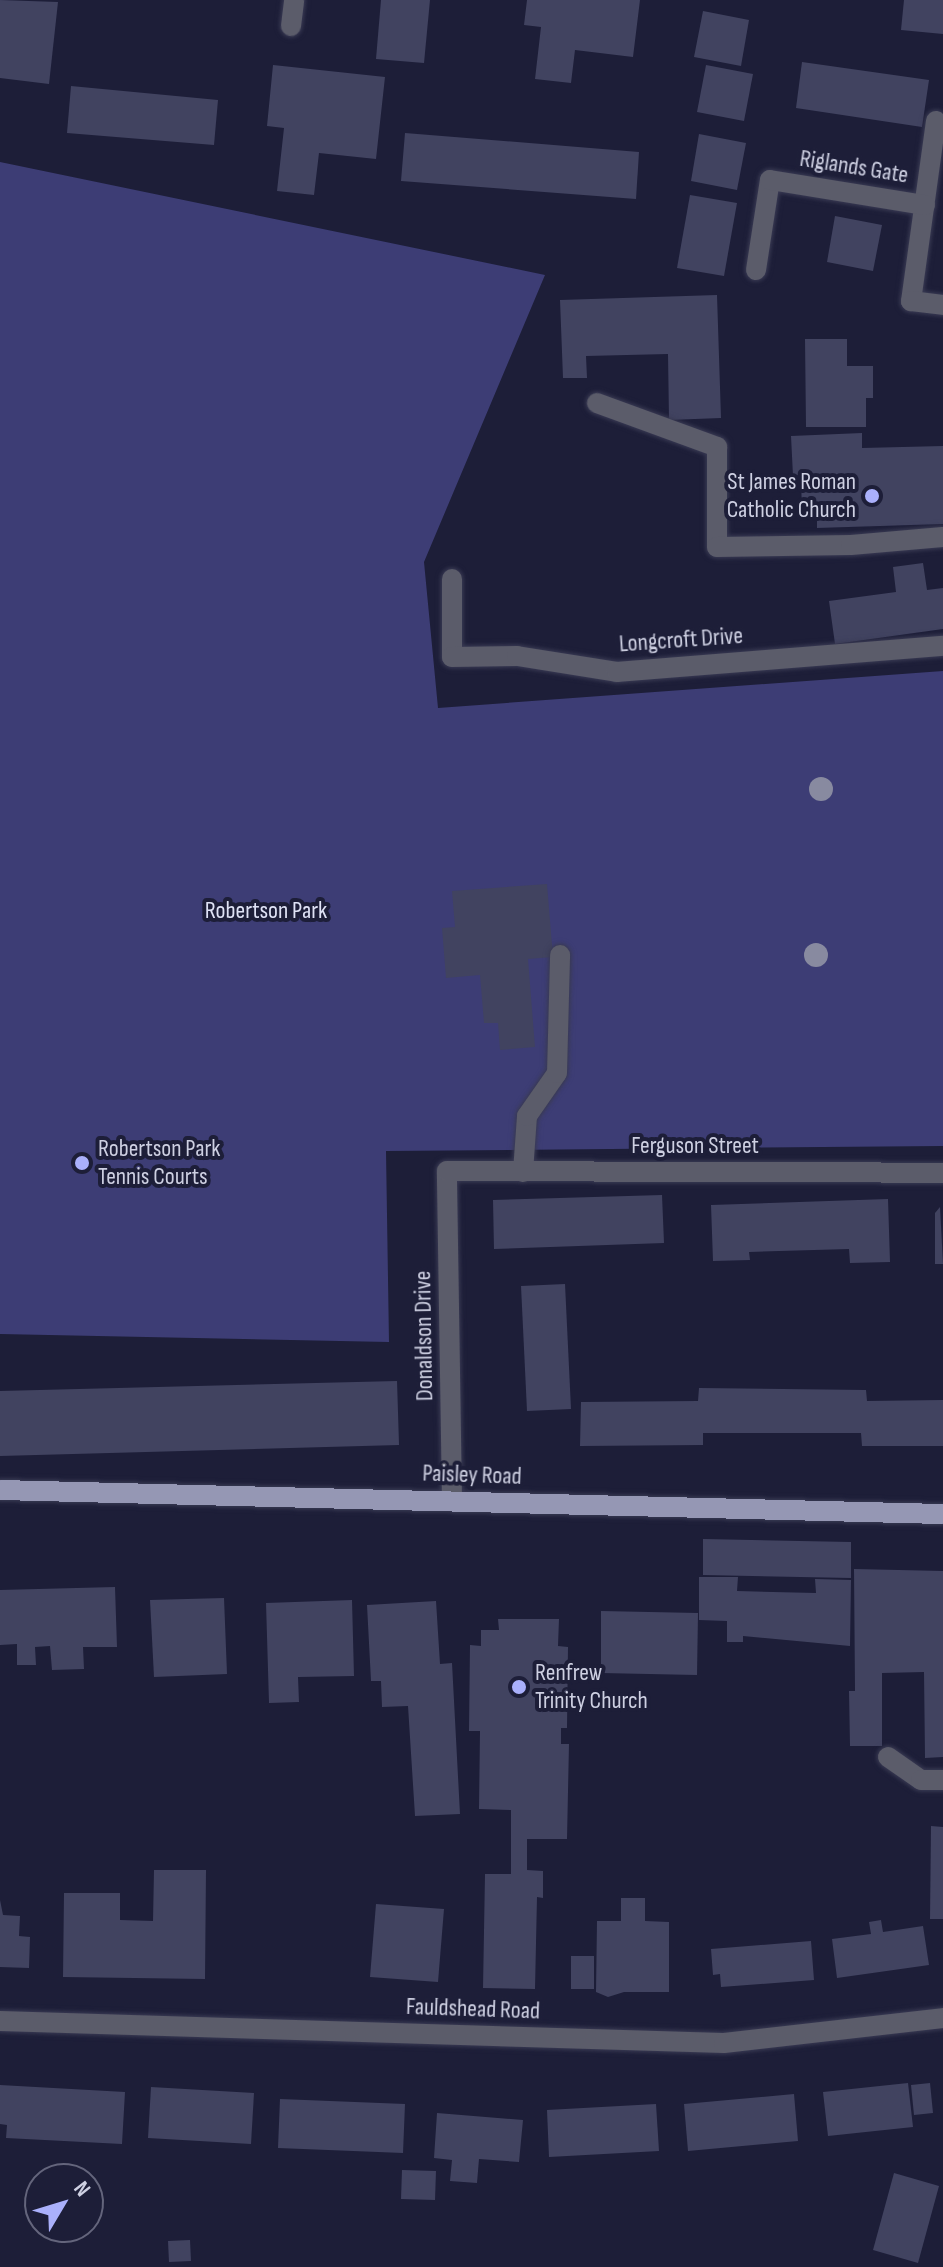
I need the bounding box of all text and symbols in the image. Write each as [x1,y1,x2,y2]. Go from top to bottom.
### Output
street label: Riglands Gate [798,144,910,190]
place label: St James Roman Catholic Church [727,468,856,524]
marker: St James Roman Catholic Church [863,487,881,505]
street label: Longcroft Drive [618,621,744,659]
park label: Robertson Park [205,897,327,925]
street label: Ferguson Street [631,1132,759,1160]
place label: Robertson Park Tennis Courts [98,1135,220,1191]
marker: Robertson Park Tennis Courts [73,1154,91,1172]
street label: Donaldson Drive [408,1271,440,1401]
street label: Paisley Road [422,1459,522,1491]
place label: Renfrew Trinity Church [535,1659,648,1715]
marker: Renfrew Trinity Church [510,1678,528,1696]
street label: Fauldshead Road [406,1992,540,2026]
north arrow [24,2163,104,2243]
text: N [67,2176,96,2202]

